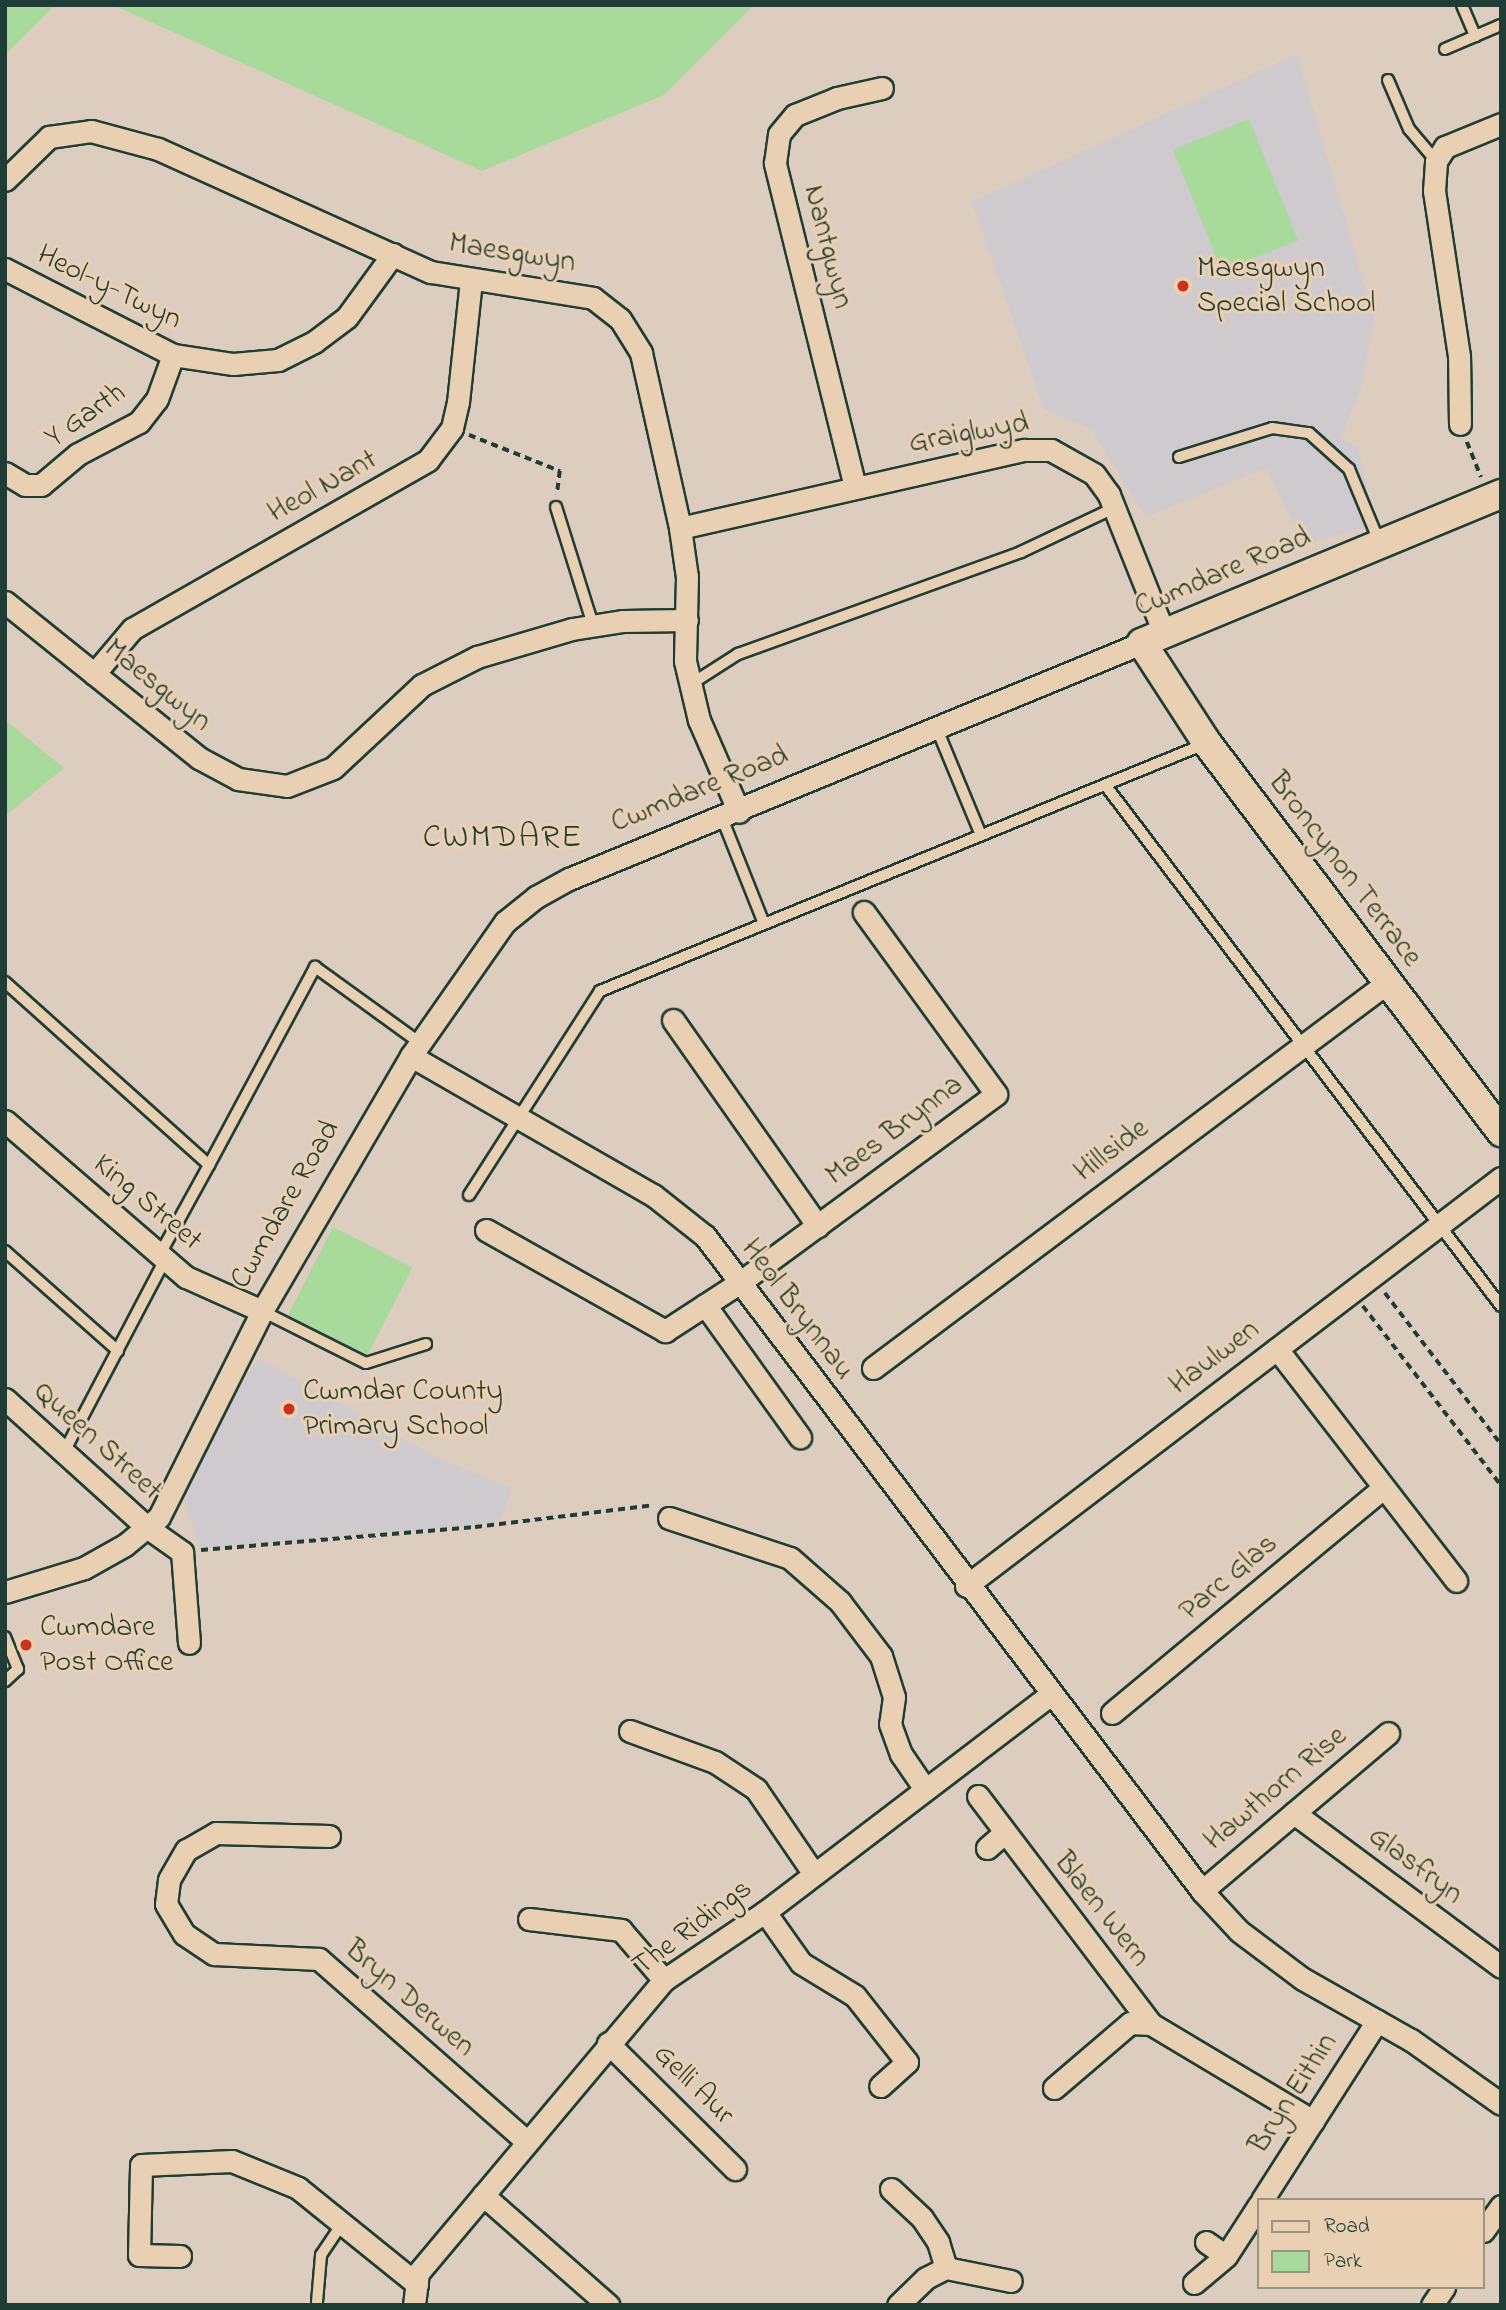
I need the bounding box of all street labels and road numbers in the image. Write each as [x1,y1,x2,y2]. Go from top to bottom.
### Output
street label: Nantgwyn [794,182,860,312]
street label: Maesgwyn [446,226,578,282]
street label: Heol-y-Twyn [31,238,187,338]
street label: Y Garth [39,375,133,457]
street label: Graiglwyd [906,406,1032,462]
street label: Heol Nant [262,442,384,532]
street label: Cwmdare Road [1129,520,1317,626]
street label: Maesgwyn [96,632,218,740]
street label: Cwmdare Road [606,738,794,842]
street label: Broncynon Terrace [1259,765,1429,975]
street label: Maes Brynna [819,1068,971,1194]
street label: Hillside [1068,1111,1156,1191]
street label: Cwmdare Road [223,1115,349,1295]
street label: King Street [85,1147,209,1259]
street label: Heol Brynnau [732,1232,862,1388]
street label: Haulwen [1163,1312,1267,1404]
street label: Queen Street [25,1375,169,1509]
street label: Parc Glas [1173,1527,1285,1629]
street label: Hawthorn Rise [1197,1719,1355,1859]
street label: Glasfryn [1361,1819,1469,1913]
street label: Blaen Wern [1045,1845,1157,1975]
street label: The Ridings [626,1871,760,1985]
street label: Bryn Derwen [336,1933,482,2065]
street label: Bryn Eithin [1242,2027,1346,2161]
street label: Gelli Aur [645,2037,741,2133]

